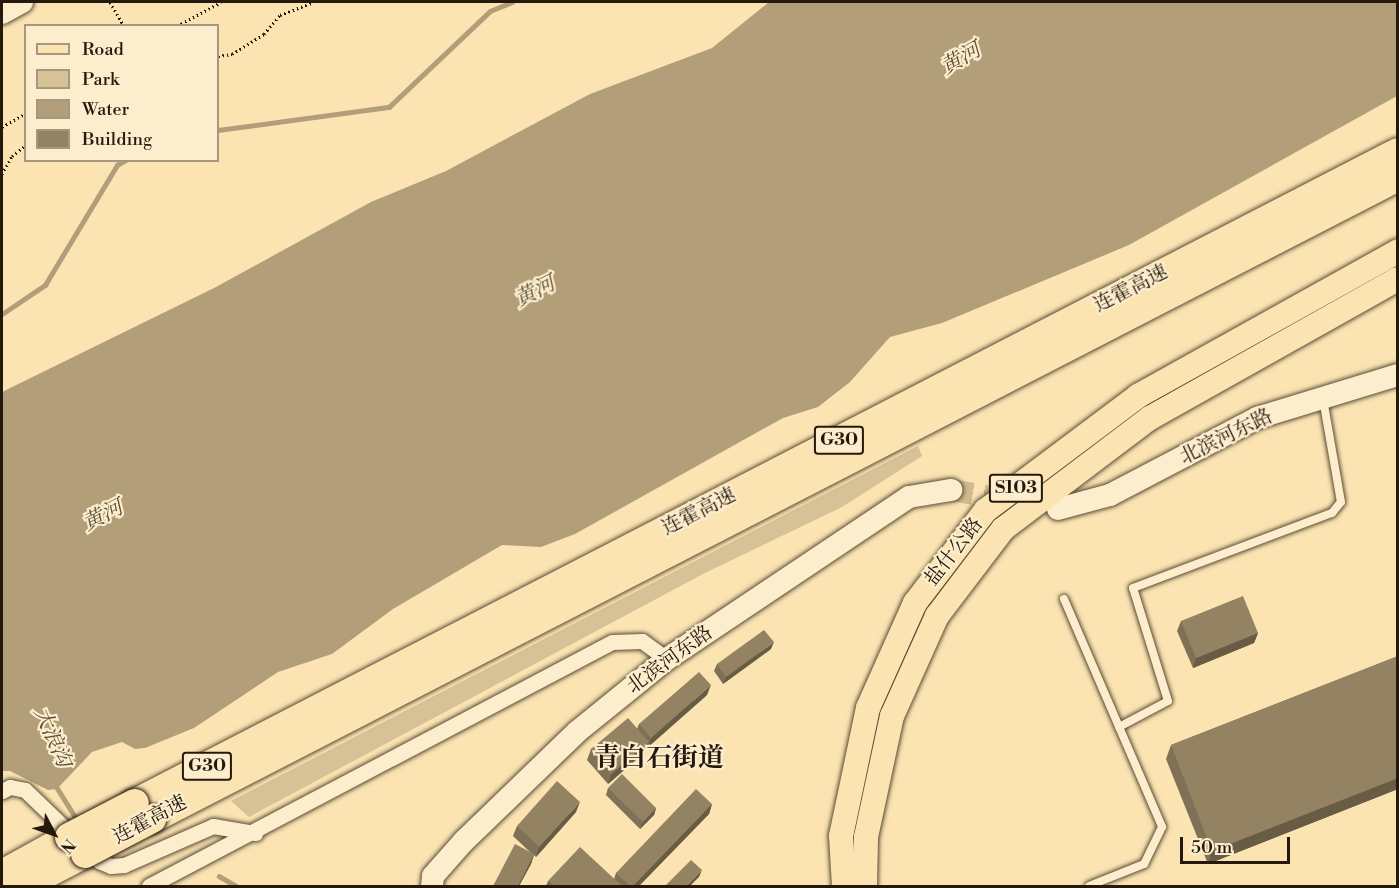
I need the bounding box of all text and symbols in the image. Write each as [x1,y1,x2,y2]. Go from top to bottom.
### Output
legend [24,24,219,162]
text: Road [82,38,124,61]
water label: 黄河 [937,38,985,80]
text: Park [82,68,119,91]
text: Water [82,98,129,121]
text: Building [82,128,152,151]
street label: 连霍高速 [1090,260,1172,318]
water label: 黄河 [511,271,559,313]
street label: 北滨河东路 [1176,404,1276,470]
road number: G30 [814,425,864,455]
road number: S103 [988,473,1044,503]
street label: 连霍高速 [658,483,740,541]
water label: 黄河 [79,495,127,537]
street label: 盐什公路 [920,513,988,591]
street label: 北滨河东路 [622,621,718,699]
water label: 大浪沟 [28,703,76,771]
district label: 青白石街道 [594,743,724,775]
road number: G30 [182,751,232,781]
street label: 连霍高速 [109,791,191,849]
north arrow [24,804,84,864]
scale bar [1183,825,1292,863]
text: N [56,834,79,857]
text: 50 m [1191,836,1232,859]

